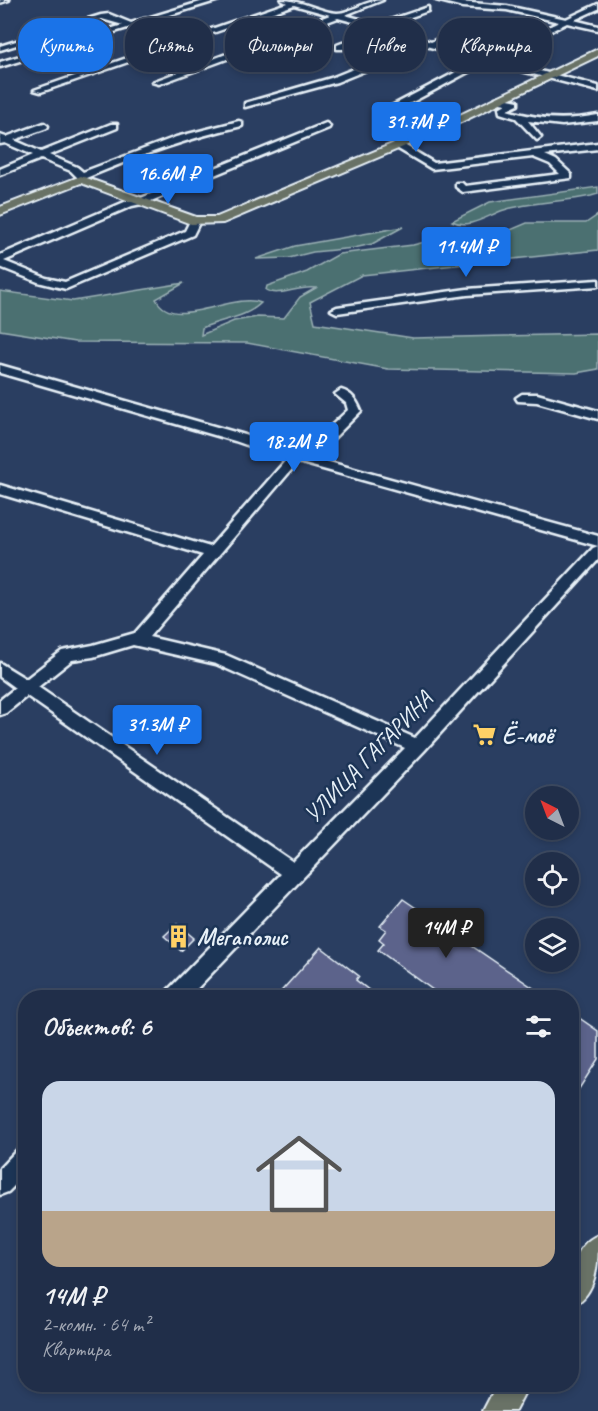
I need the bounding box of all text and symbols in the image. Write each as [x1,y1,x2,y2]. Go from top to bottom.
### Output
chip: Купить [18,18,113,72]
chip: Снять [125,18,213,72]
chip: Фильтры [225,18,332,72]
chip: Новое [344,18,426,72]
chip: Квартира [438,18,552,72]
pin: 31.7M ₽ [361,102,471,153]
text: 31.7M ₽ [386,109,446,134]
pin: 16.6M ₽ [113,154,223,205]
text: 16.6M ₽ [137,161,199,186]
pin: 11.4M ₽ [411,227,521,278]
text: 11.4M ₽ [436,234,496,259]
pin: 18.2M ₽ [239,422,349,473]
text: 18.2M ₽ [264,429,324,454]
street label: УЛИЦА ГАГАРИНА [297,684,439,829]
pin: 31.3M ₽ [102,705,212,756]
text: 31.3M ₽ [127,712,187,737]
place label: Ё-моё [502,720,557,750]
supermarket icon: Ё-моё [471,722,497,748]
north arrow [525,786,579,840]
map controls [525,786,579,972]
button: locate [525,852,579,906]
pin: 14M ₽ [404,908,488,959]
text: 14M ₽ [422,915,470,940]
button: layers [525,918,579,972]
place label: Мегаполис [197,922,289,952]
building icon: Мегаполис [166,924,192,950]
text: Объектов: 6 [42,1010,151,1043]
icon: filters [522,1010,555,1043]
icon: home [245,1120,353,1228]
text: 14M ₽ [42,1279,104,1312]
text: 2-комн. · 64 m² [42,1312,150,1337]
text: Квартира [42,1337,110,1362]

